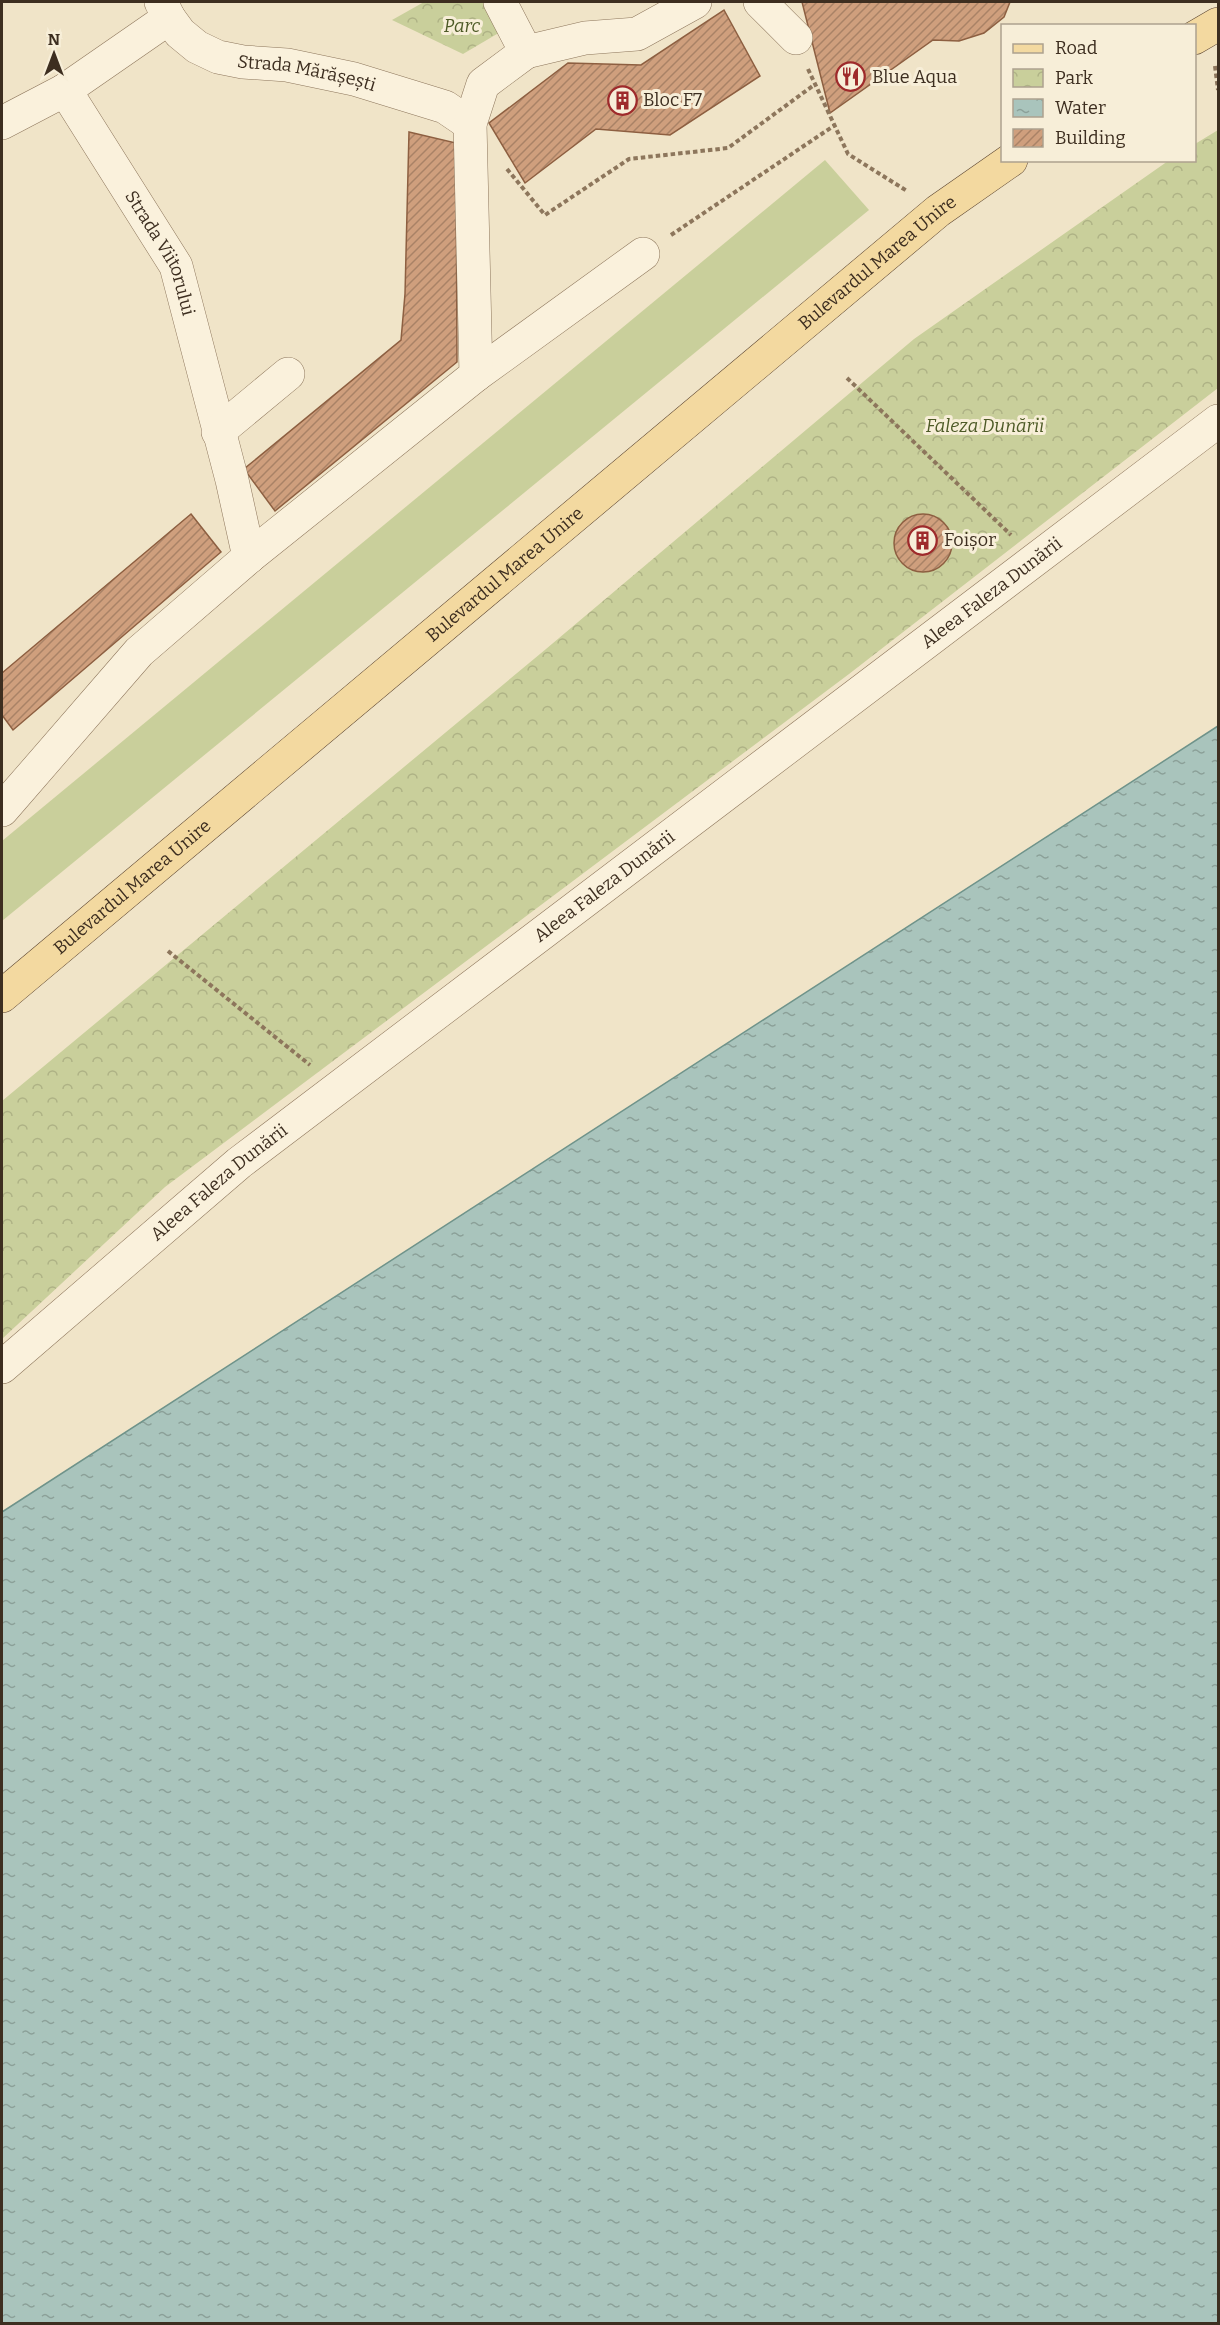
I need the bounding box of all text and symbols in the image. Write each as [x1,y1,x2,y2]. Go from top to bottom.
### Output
park label: Parc [444,15,481,37]
north arrow [24,24,84,84]
legend [1001,24,1196,162]
text: N [48,30,60,49]
text: Road [1055,37,1098,59]
street label: Strada Mărășești [235,50,379,96]
restaurant icon: Blue Aqua [835,61,867,93]
place label: Blue Aqua [872,66,957,88]
text: Park [1055,67,1094,89]
building icon: Bloc F7 [606,84,638,116]
place label: Bloc F7 [643,89,702,111]
text: Water [1055,97,1106,119]
text: Building [1055,127,1126,149]
street label: Strada Viitorului [120,186,200,318]
street label: Bulevardul Marea Unire [794,191,960,334]
park label: Faleza Dunării [926,415,1044,437]
street label: Bulevardul Marea Unire [421,502,588,647]
building icon: Foișor [907,524,939,556]
place label: Foișor [944,529,996,551]
street label: Aleea Faleza Dunării [917,532,1066,653]
street label: Bulevardul Marea Unire [49,815,215,959]
street label: Aleea Faleza Dunării [529,826,679,947]
street label: Aleea Faleza Dunării [146,1119,292,1245]

